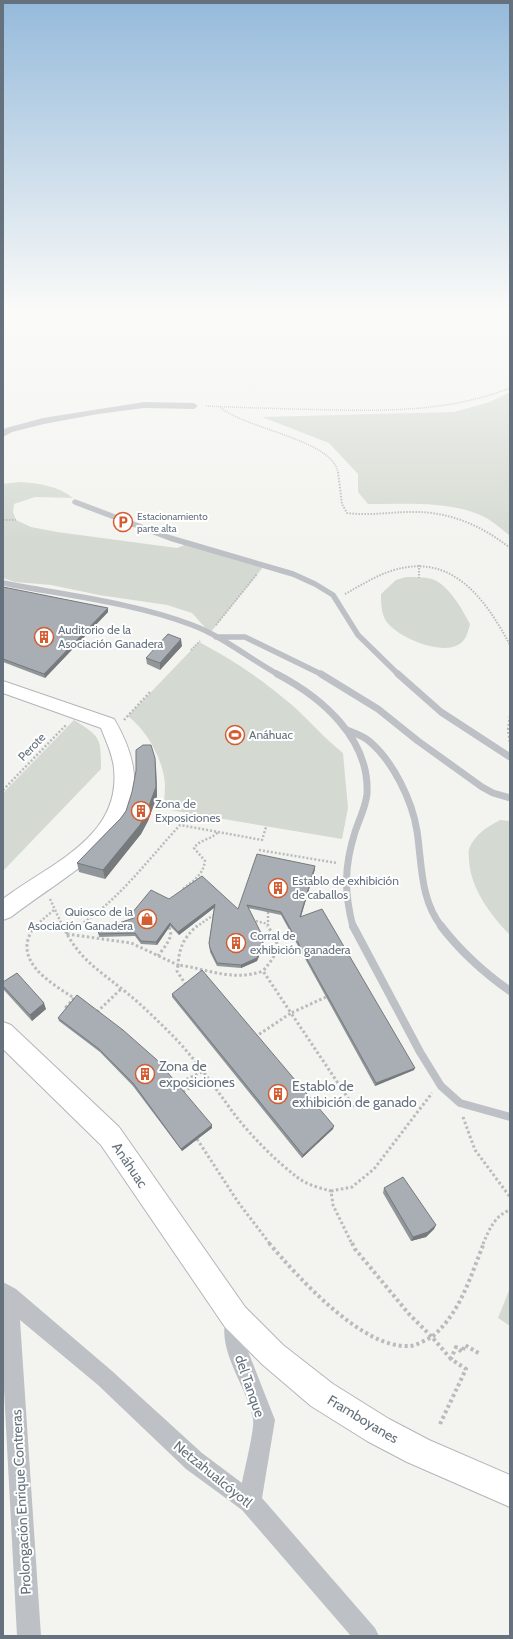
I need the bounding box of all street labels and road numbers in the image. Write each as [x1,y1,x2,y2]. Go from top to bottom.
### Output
street label: Perote [15,730,49,764]
street label: Anáhuac [108,1139,152,1191]
street label: del Tanque [231,1352,269,1420]
street label: Framboyanes [324,1391,402,1447]
street label: Prolongación Enrique Contreras [7,1409,35,1595]
street label: Netzahualcóyotl [170,1437,257,1512]

